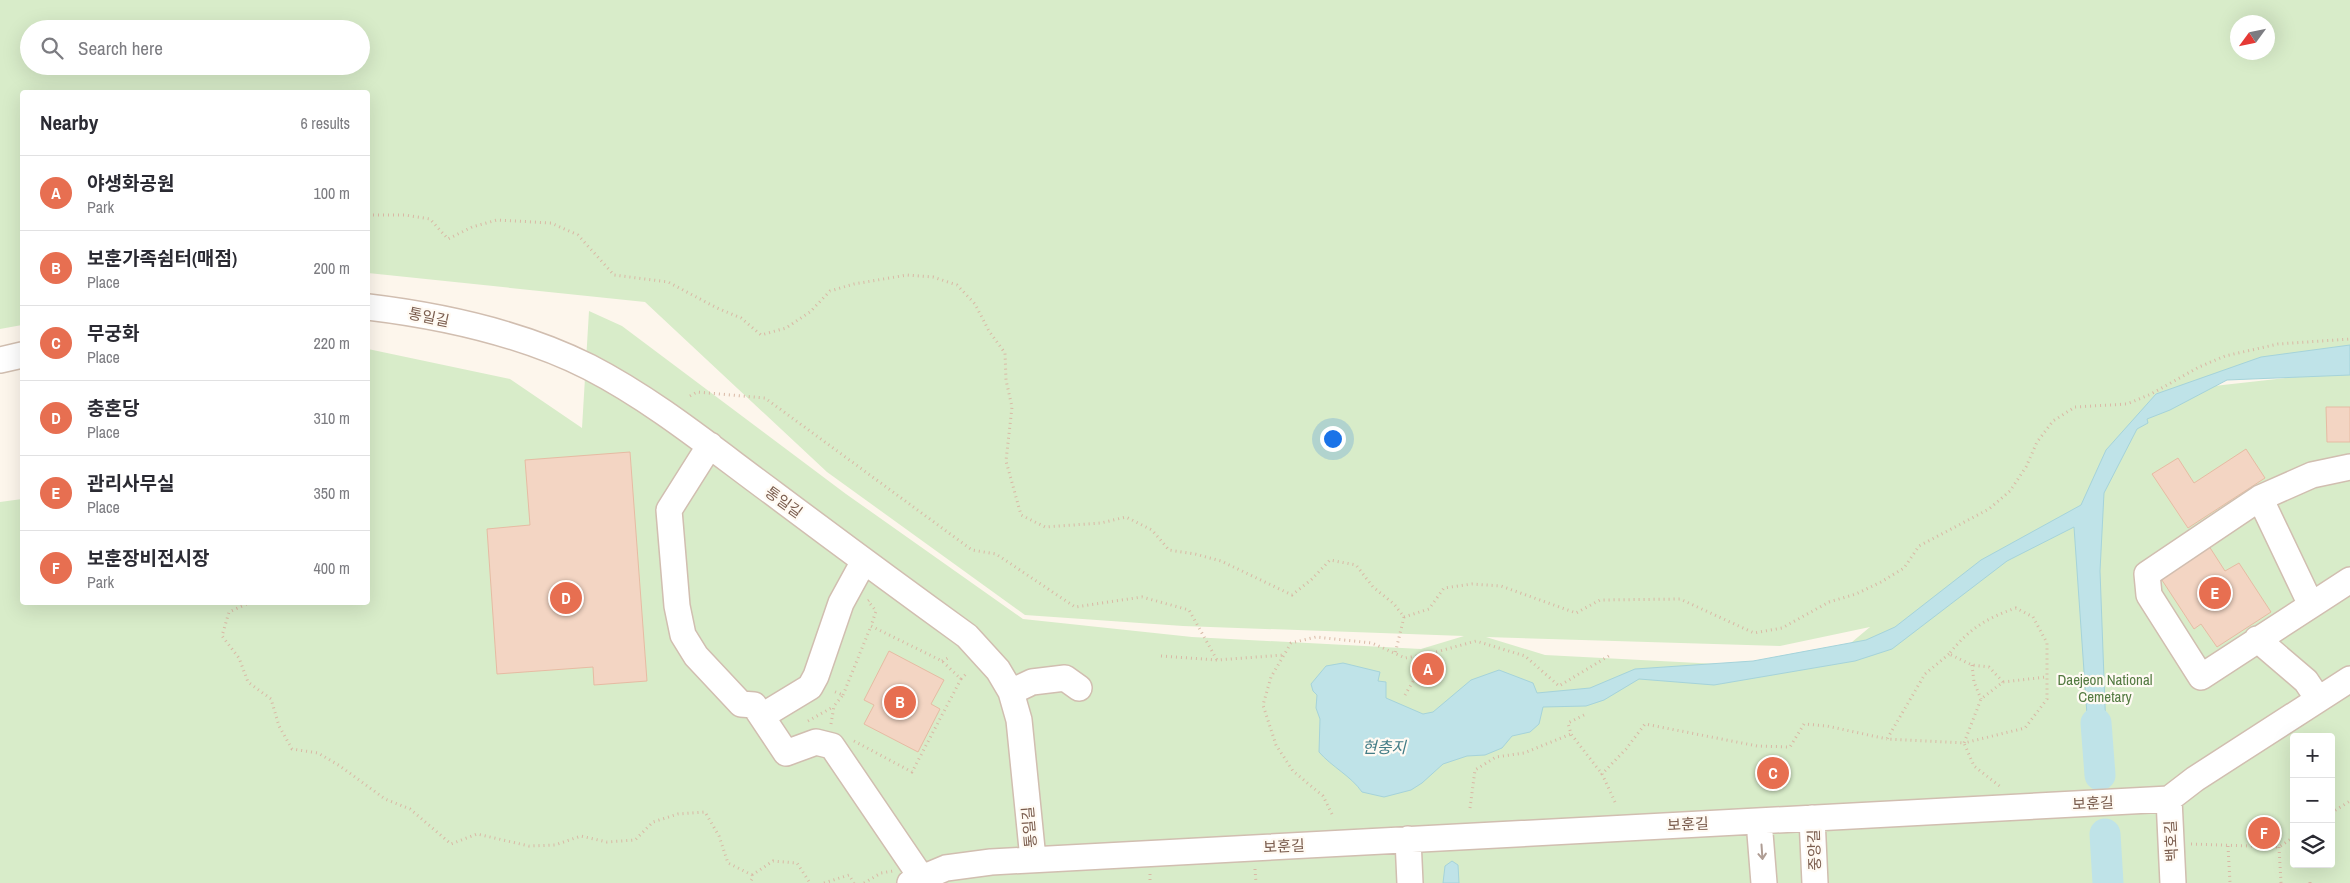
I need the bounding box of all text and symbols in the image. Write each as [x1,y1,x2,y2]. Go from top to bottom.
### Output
north arrow [2230,15,2275,60]
search box [20,20,370,75]
icon: search [38,34,66,62]
text: Search here [78,35,163,61]
text: Nearby [40,108,98,137]
text: 6 results [300,112,350,134]
text: 야생화공원 [87,170,174,196]
text: A [51,182,61,204]
text: 100 m [314,182,350,204]
text: Park [87,196,114,218]
text: 보훈가족쉼터(매점) [87,245,237,271]
text: B [51,257,61,279]
text: 200 m [314,257,350,279]
text: Place [87,271,120,293]
street label: 통일길 [407,302,451,332]
text: 무궁화 [87,320,139,346]
text: C [51,332,61,354]
text: 220 m [314,332,350,354]
text: Place [87,346,120,368]
text: 충혼당 [87,395,139,421]
text: D [51,407,61,429]
text: 310 m [314,407,350,429]
text: Place [87,421,120,443]
your location [1320,426,1346,452]
text: 관리사무실 [87,470,174,496]
street label: 통일길 [761,481,807,523]
text: E [52,482,60,504]
text: 350 m [314,482,350,504]
text: Place [87,496,120,518]
text: 보훈장비전시장 [87,545,209,571]
text: F [52,557,60,579]
text: 400 m [314,557,350,579]
text: Park [87,571,114,593]
pin: E [2199,574,2231,612]
pin: D [550,579,582,617]
pin: A [1412,650,1444,688]
park label: Daejeon National Cemetary [2057,669,2153,707]
pin: B [884,683,916,721]
map controls [2290,733,2335,868]
button: + [2290,733,2335,778]
water label: 현충지 [1362,736,1407,758]
pin: C [1757,754,1789,792]
button: − [2290,778,2335,823]
street label: 보훈길 [2072,791,2114,815]
street label: 통일길 [1017,805,1041,849]
street label: 보훈길 [1667,812,1709,836]
pin: F [2248,814,2280,852]
street label: 백호길 [2159,820,2183,862]
button: layers [2290,823,2335,868]
street label: 중앙길 [1803,829,1825,871]
street label: 보훈길 [1263,834,1305,858]
one-way arrow [1757,844,1766,860]

